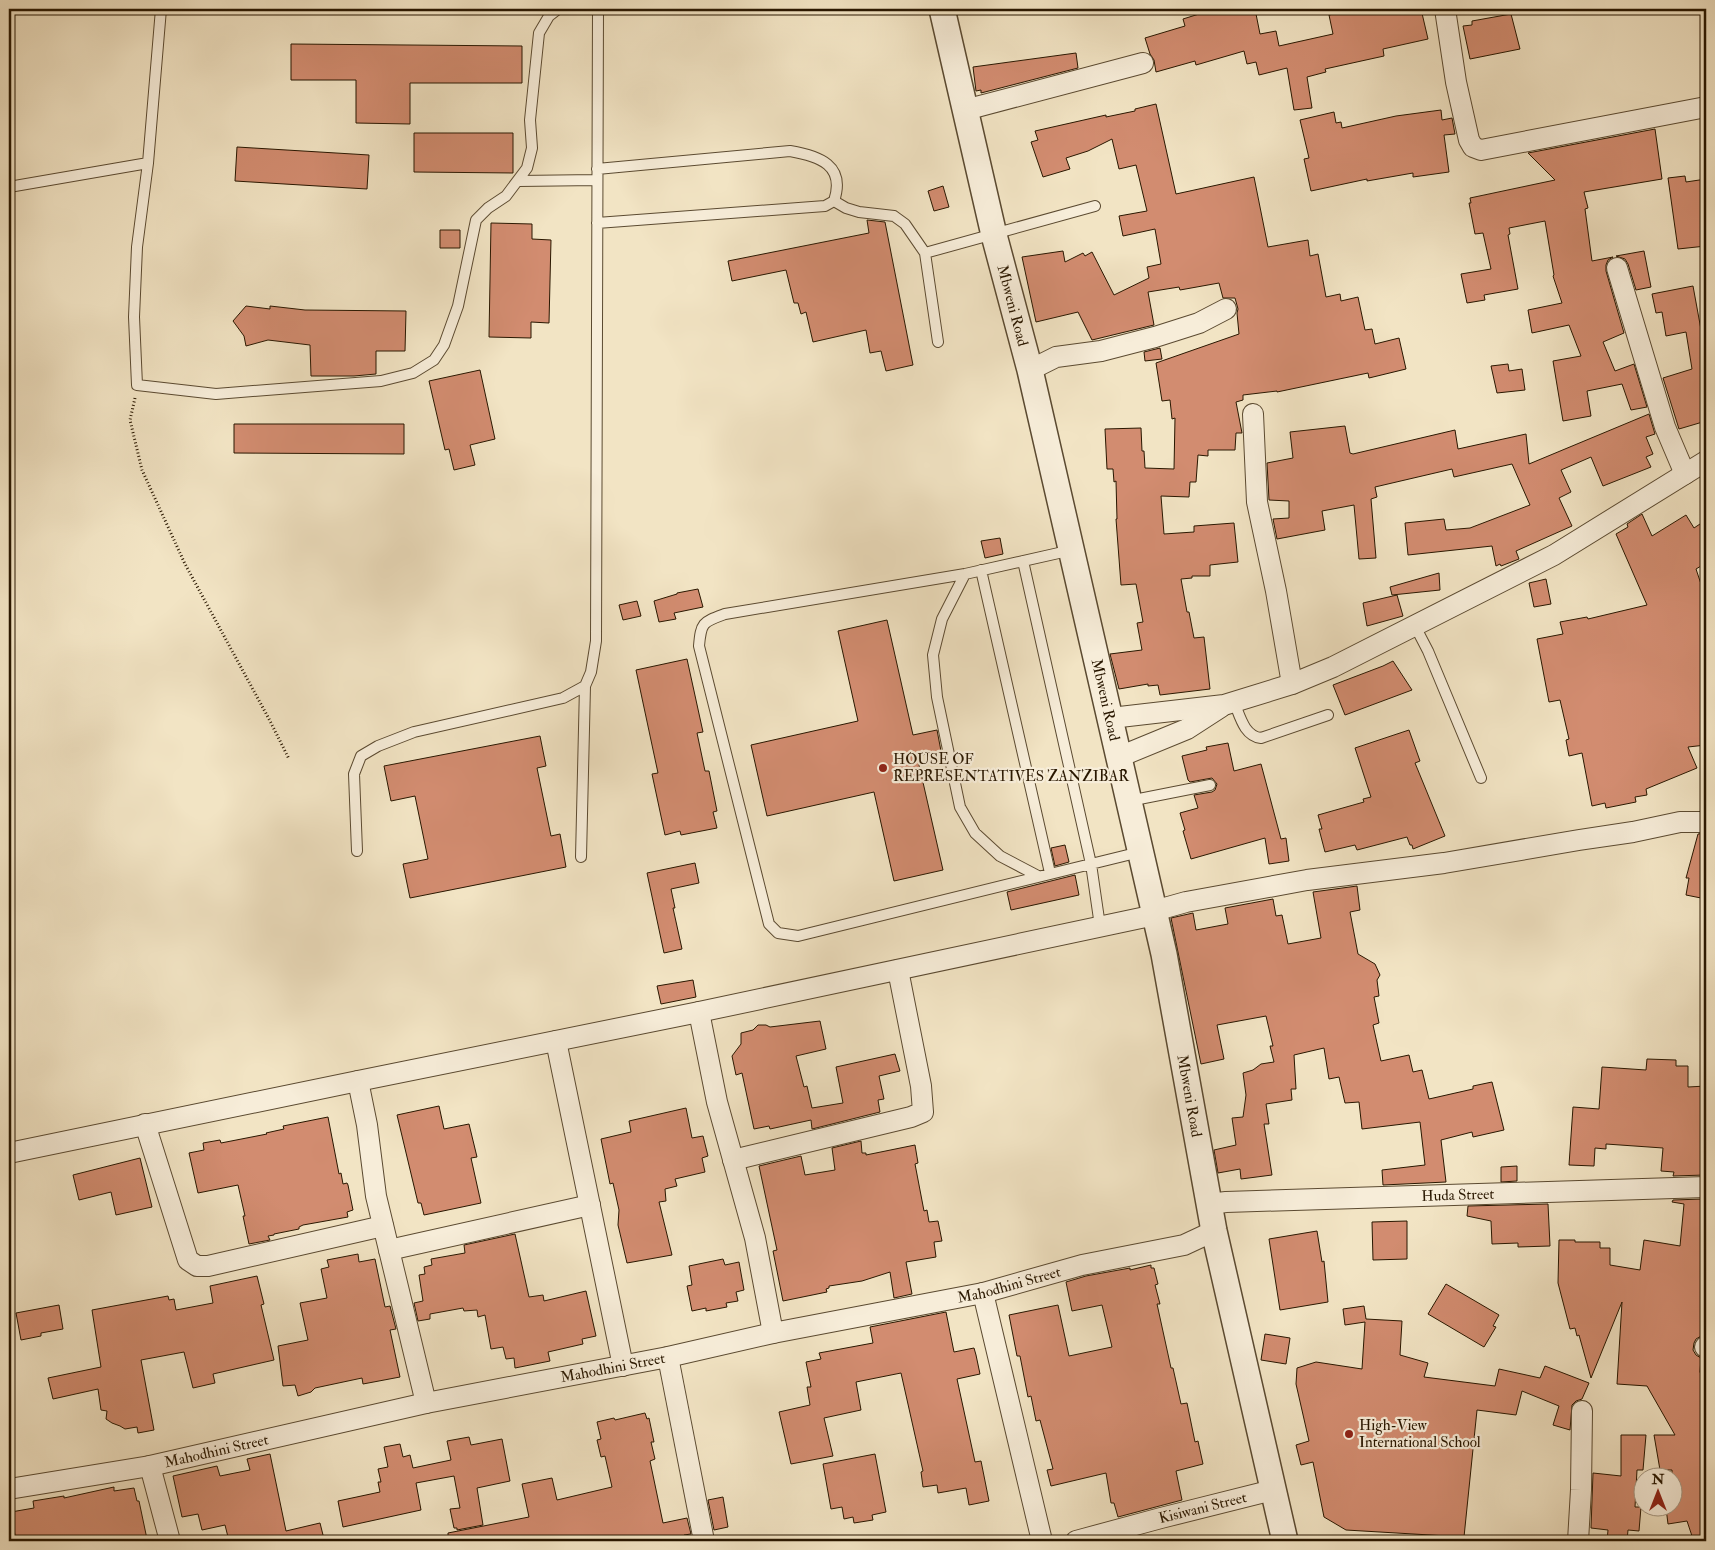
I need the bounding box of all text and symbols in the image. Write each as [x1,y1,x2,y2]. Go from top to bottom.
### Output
street label: Mbweni Road [993,263,1033,349]
street label: Mbweni Road [1087,657,1124,743]
place label: HOUSE OF REPRESENTATIVES ZANZIBAR [893,750,1130,786]
marker: HOUSE OF REPRESENTATIVES ZANZIBAR [877,762,889,774]
street label: Mbweni Road [1173,1053,1206,1139]
street label: Huda Street [1421,1184,1495,1205]
street label: Mahodhini Street [956,1262,1063,1307]
street label: Mahodhini Street [559,1348,667,1387]
place label: High-View International School [1359,1416,1481,1452]
marker: High-View International School [1343,1428,1355,1440]
street label: Mahodhini Street [163,1430,270,1472]
north arrow [1632,1468,1682,1518]
text: N [1651,1471,1665,1488]
street label: Kisiwani Street [1157,1487,1249,1528]

